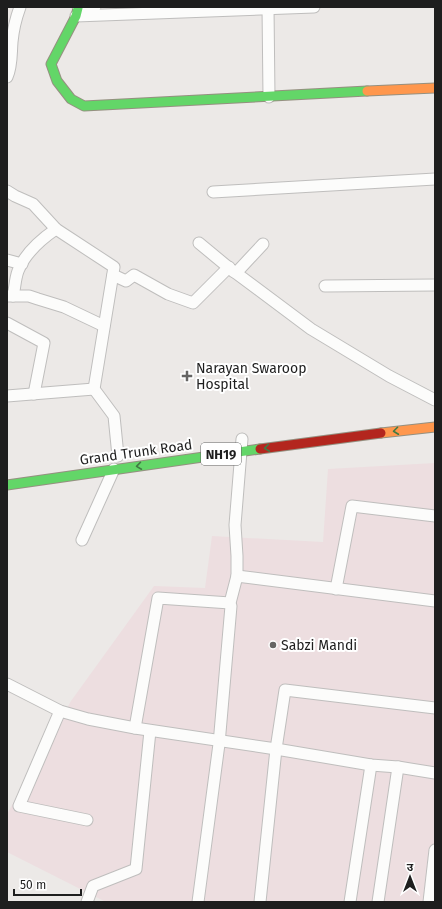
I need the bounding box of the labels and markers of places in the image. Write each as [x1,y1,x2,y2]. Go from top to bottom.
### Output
place label: Narayan Swaroop Hospital [196,360,306,393]
marker: Narayan Swaroop Hospital [181,370,193,382]
place label: Sabzi Mandi [281,637,357,654]
marker: Sabzi Mandi [268,640,278,650]

